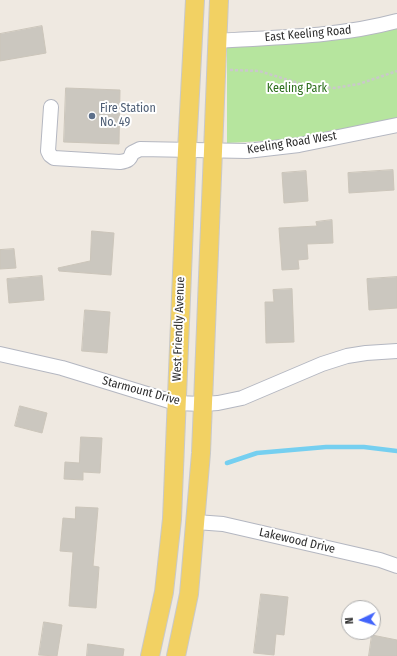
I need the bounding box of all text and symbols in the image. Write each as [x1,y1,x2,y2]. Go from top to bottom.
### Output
street label: East Keeling Road [264,23,352,45]
park label: Keeling Park [267,82,327,96]
place label: Fire Station No. 49 [100,102,156,130]
marker: Fire Station No. 49 [87,111,97,121]
street label: Keeling Road West [246,129,338,157]
street label: West Friendly Avenue [170,276,188,382]
street label: Starmount Drive [100,374,182,408]
street label: Lakewood Drive [258,525,336,557]
north arrow [341,600,381,640]
text: N [343,617,356,625]

